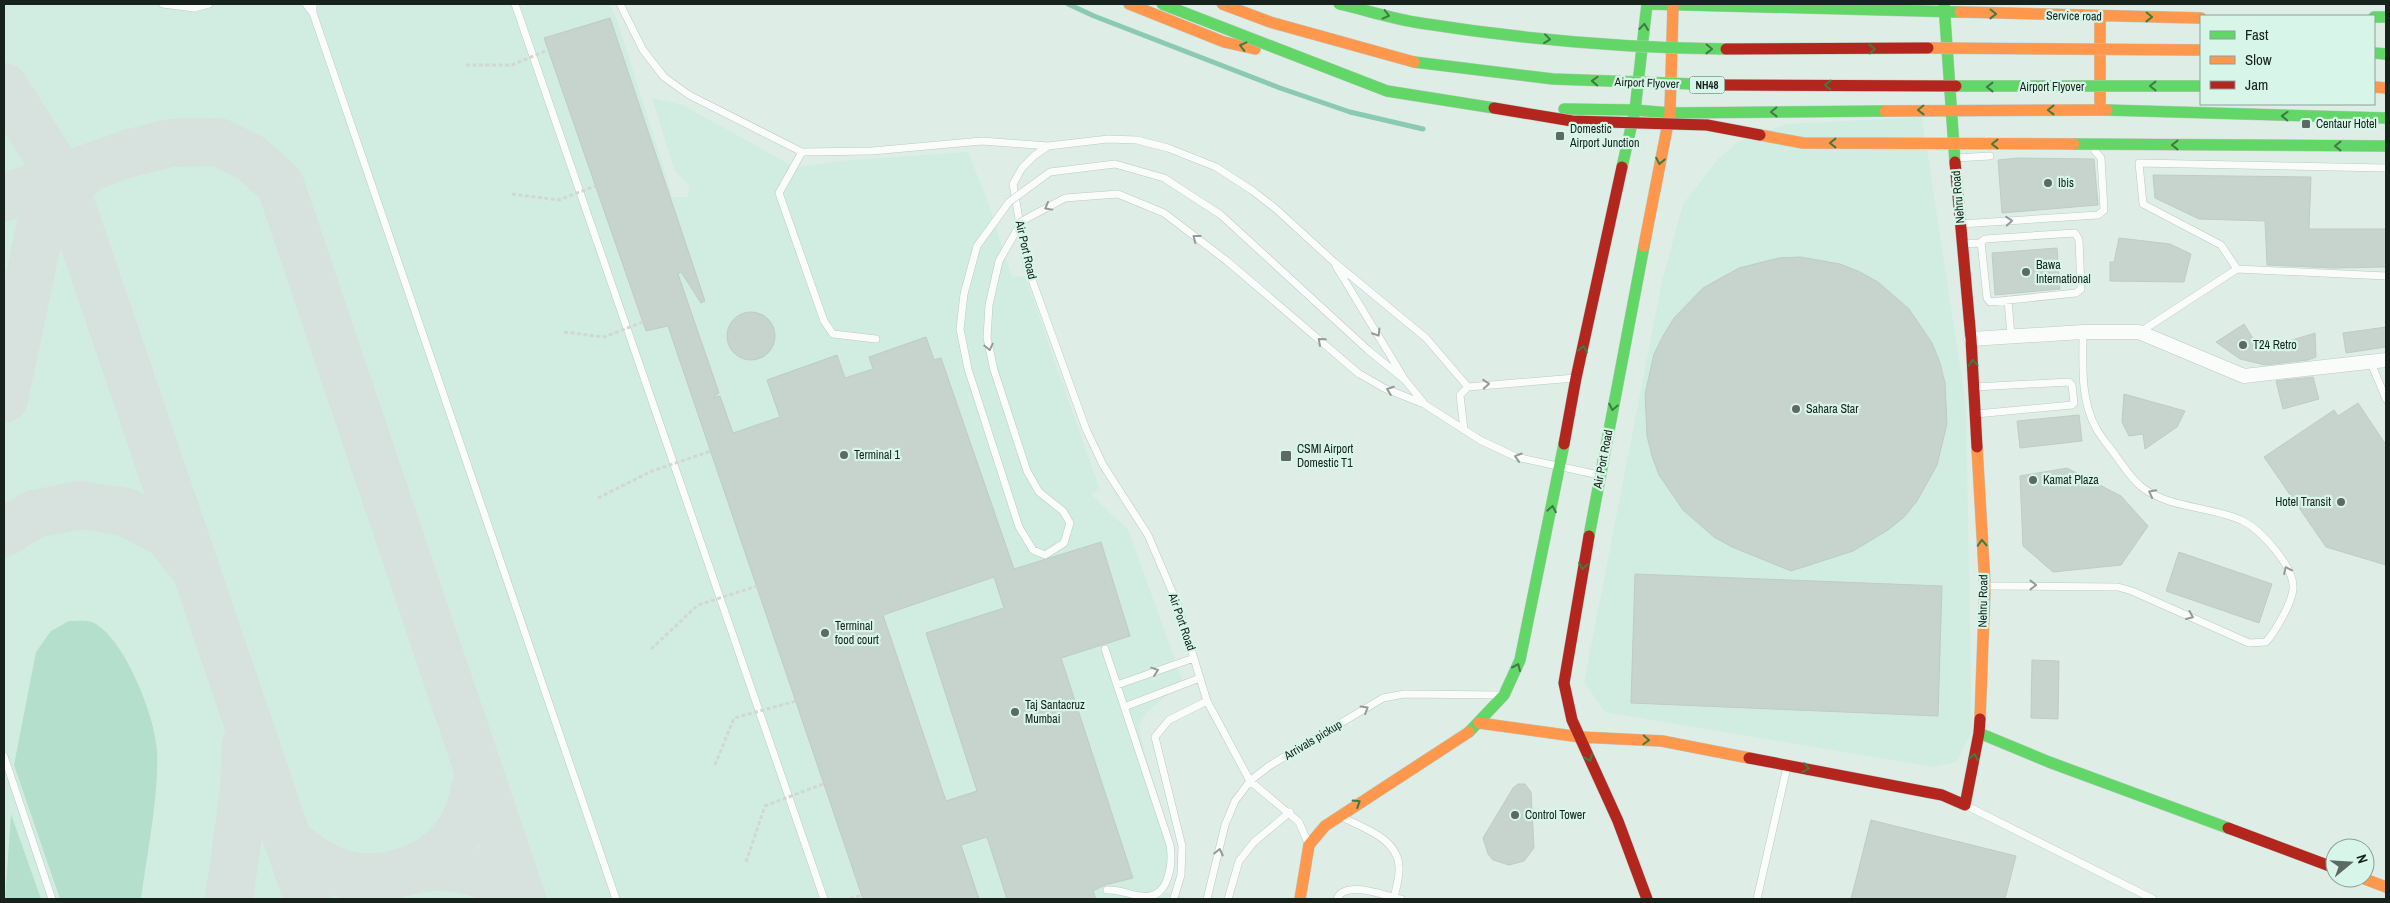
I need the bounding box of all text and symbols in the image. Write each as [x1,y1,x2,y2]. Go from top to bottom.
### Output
street label: Service road [2046,8,2102,24]
one-way arrow [1382,9,1391,20]
one-way arrow [1989,9,1997,19]
one-way arrow [2146,12,2153,22]
legend [2200,15,2375,105]
one-way arrow [1638,22,1649,30]
text: Fast [2245,24,2269,45]
one-way arrow [1543,33,1551,44]
one-way arrow [1238,41,1247,52]
one-way arrow [1706,44,1713,54]
one-way arrow [1868,44,1876,54]
text: Slow [2245,49,2272,70]
street label: Airport Flyover [1613,74,1680,92]
text: Jam [2245,74,2268,95]
one-way arrow [1591,76,1598,86]
road number: NH48 [1690,76,1724,94]
street label: Airport Flyover [2019,79,2085,95]
one-way arrow [1823,80,1831,90]
one-way arrow [2148,81,2156,91]
one-way arrow [1986,82,1994,92]
one-way arrow [1917,105,1925,115]
one-way arrow [2047,105,2054,115]
one-way arrow [1770,107,1778,117]
one-way arrow [2281,110,2289,121]
place label: Centaur Hotel [2316,116,2377,132]
marker: Centaur Hotel [2300,118,2312,130]
place label: Domestic Airport Junction [1569,121,1639,151]
marker: Domestic Airport Junction [1554,130,1566,142]
one-way arrow [1828,138,1836,148]
one-way arrow [1991,139,1999,150]
one-way arrow [2171,140,2178,150]
one-way arrow [2333,141,2341,151]
one-way arrow [1656,157,1666,166]
street label: Nehru Road [1948,170,1968,224]
place label: Ibis [2058,175,2074,191]
marker: Ibis [2042,177,2054,189]
one-way arrow [1044,201,1053,211]
one-way arrow [2006,215,2014,226]
street label: Air Port Road [1011,218,1041,281]
one-way arrow [1193,235,1202,243]
place label: Bawa International [2036,257,2091,287]
marker: Bawa International [2020,266,2032,278]
one-way arrow [1371,328,1380,337]
place label: T24 Retro [2253,337,2297,353]
one-way arrow [1317,338,1326,347]
marker: T24 Retro [2237,339,2249,351]
one-way arrow [983,343,994,351]
one-way arrow [1577,345,1587,354]
one-way arrow [1967,359,1978,367]
one-way arrow [1483,378,1491,389]
one-way arrow [1387,386,1395,396]
place label: Sahara Star [1806,401,1859,417]
one-way arrow [1608,402,1619,411]
marker: Sahara Star [1790,403,1802,415]
street label: Air Port Road [1589,428,1617,491]
place label: CSMI Airport Domestic T1 [1297,441,1354,471]
place label: Terminal 1 [854,447,900,463]
marker: Terminal 1 [838,449,850,461]
marker: CSMI Airport Domestic T1 [1279,449,1293,463]
one-way arrow [1514,452,1523,462]
place label: Kamat Plaza [2043,472,2099,488]
marker: Kamat Plaza [2027,474,2039,486]
one-way arrow [2149,489,2158,499]
place label: Hotel Transit [2275,494,2331,510]
marker: Hotel Transit [2335,496,2347,508]
one-way arrow [1547,504,1557,513]
one-way arrow [1977,539,1988,547]
one-way arrow [1579,562,1589,571]
one-way arrow [2283,566,2294,575]
street label: Nehru Road [1975,574,1991,628]
one-way arrow [2030,580,2037,590]
street label: Air Port Road [1164,590,1199,653]
one-way arrow [2185,610,2194,621]
place label: Terminal food court [835,618,879,648]
marker: Terminal food court [819,627,831,639]
one-way arrow [1510,663,1521,672]
one-way arrow [1151,667,1159,677]
place label: Taj Santacruz Mumbai [1025,697,1085,727]
one-way arrow [1360,705,1369,715]
marker: Taj Santacruz Mumbai [1009,706,1021,718]
street label: Arrivals pickup [1280,716,1345,764]
one-way arrow [1642,734,1650,745]
one-way arrow [1583,753,1594,762]
one-way arrow [1969,753,1979,762]
one-way arrow [1801,762,1810,773]
one-way arrow [1351,800,1360,810]
place label: Control Tower [1525,807,1586,823]
marker: Control Tower [1509,809,1521,821]
north arrow [2325,838,2375,888]
one-way arrow [1213,847,1224,856]
text: N [2353,852,2372,866]

